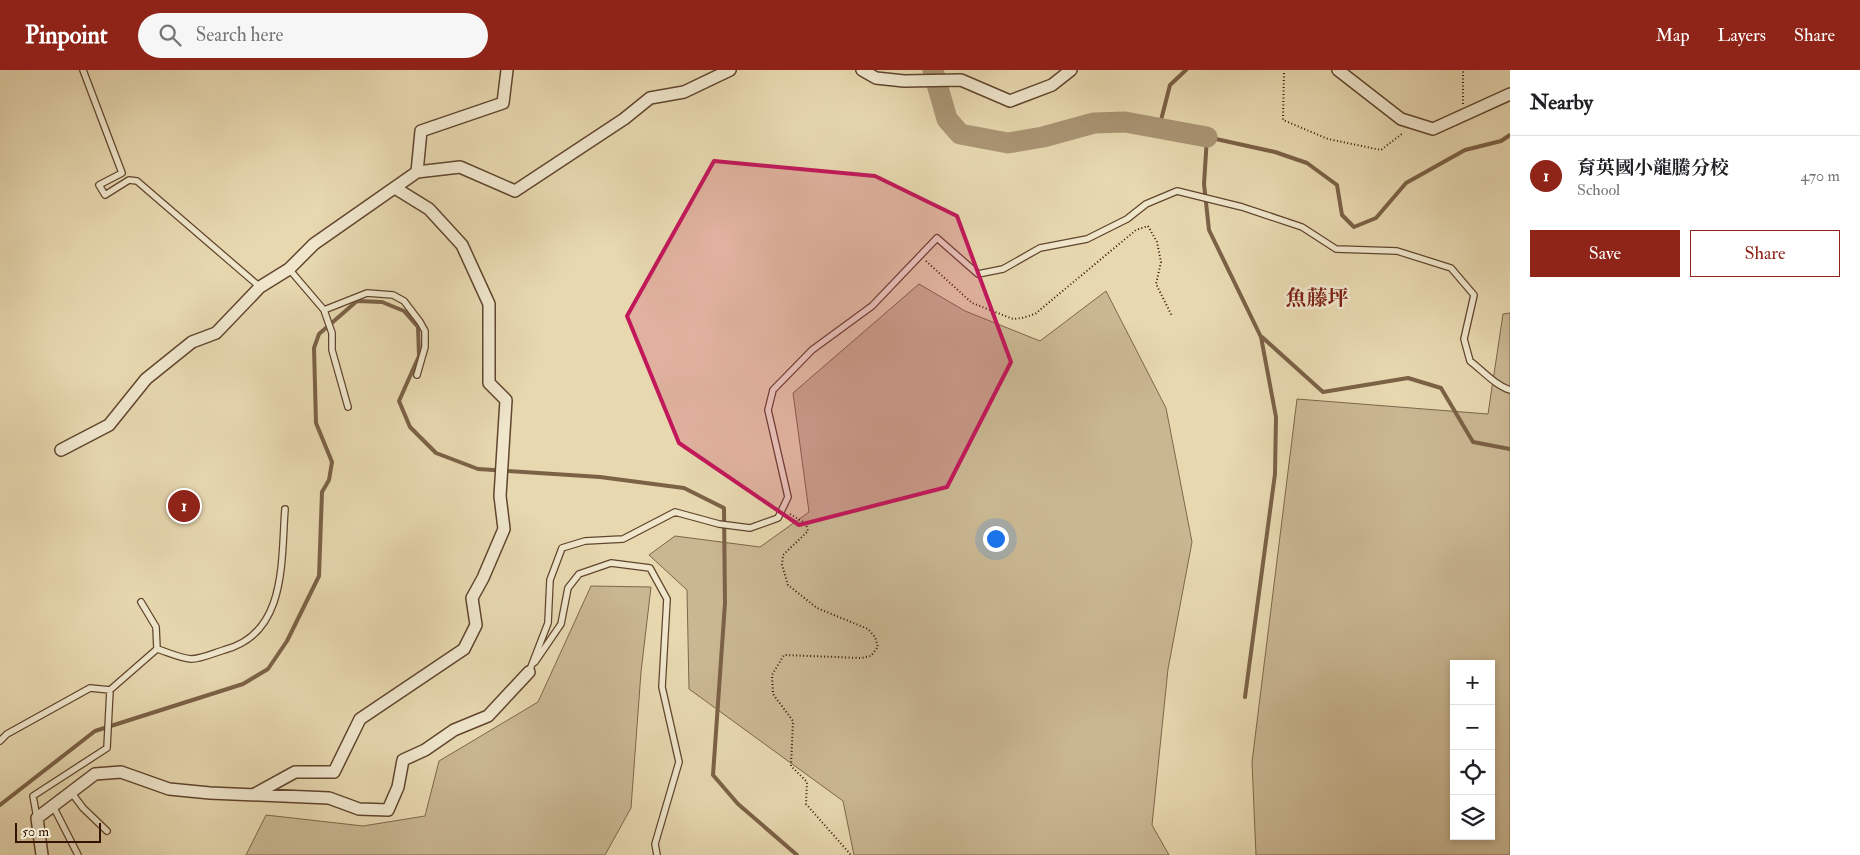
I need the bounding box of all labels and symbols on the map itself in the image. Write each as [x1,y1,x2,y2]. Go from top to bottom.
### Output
district label: 魚藤坪 [1286,285,1349,312]
pin: 1 [168,487,200,525]
your location [983,526,1009,552]
scale bar [15,820,101,843]

